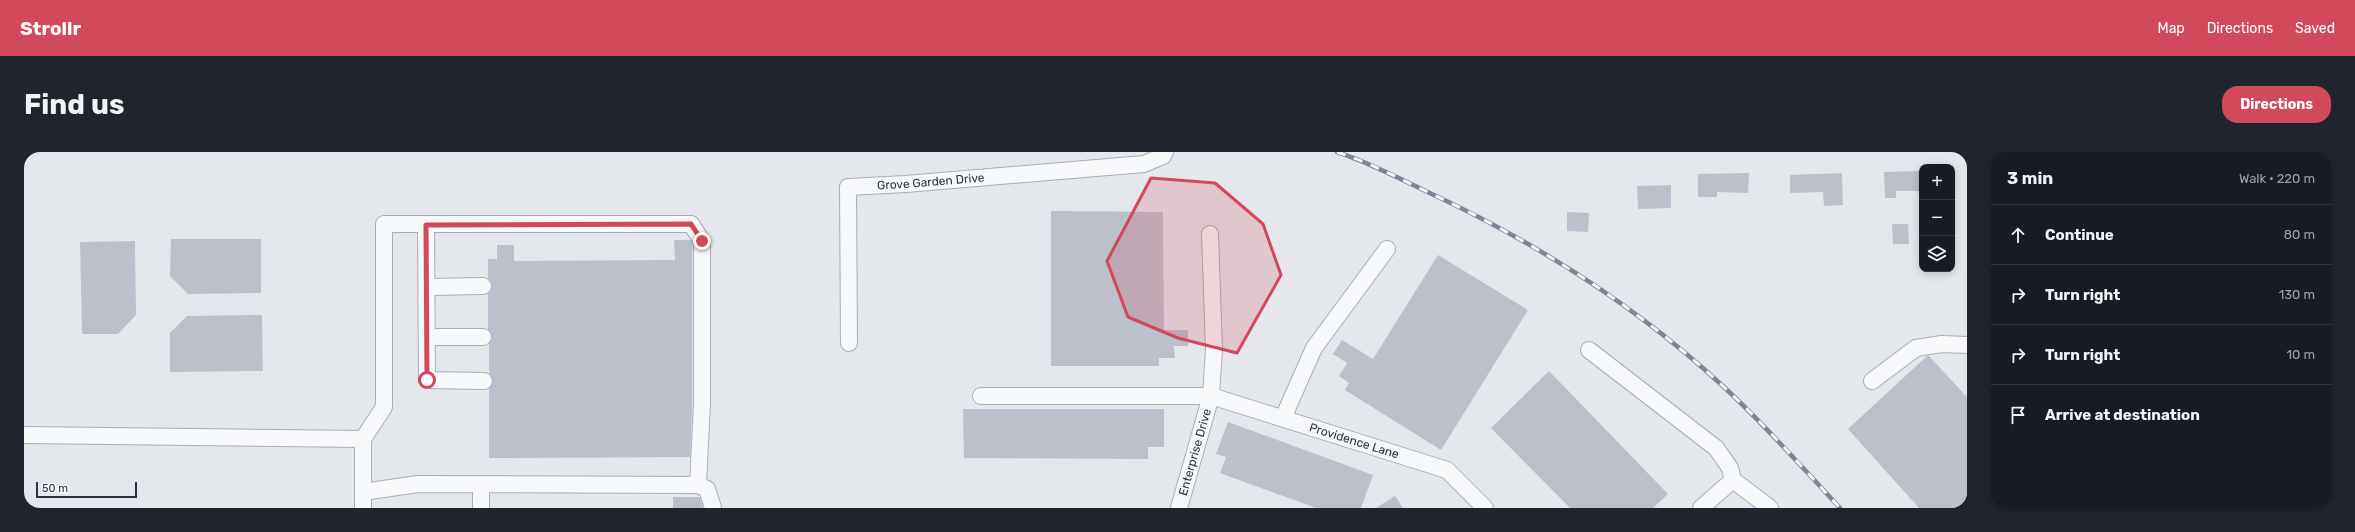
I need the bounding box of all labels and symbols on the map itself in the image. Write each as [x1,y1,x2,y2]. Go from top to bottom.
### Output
street label: Grove Garden Drive [877,170,985,192]
route end [693,232,711,250]
route start [418,371,436,389]
street label: Enterprise Drive [1176,407,1214,497]
street label: Providence Lane [1308,420,1401,462]
scale bar [36,480,137,499]

